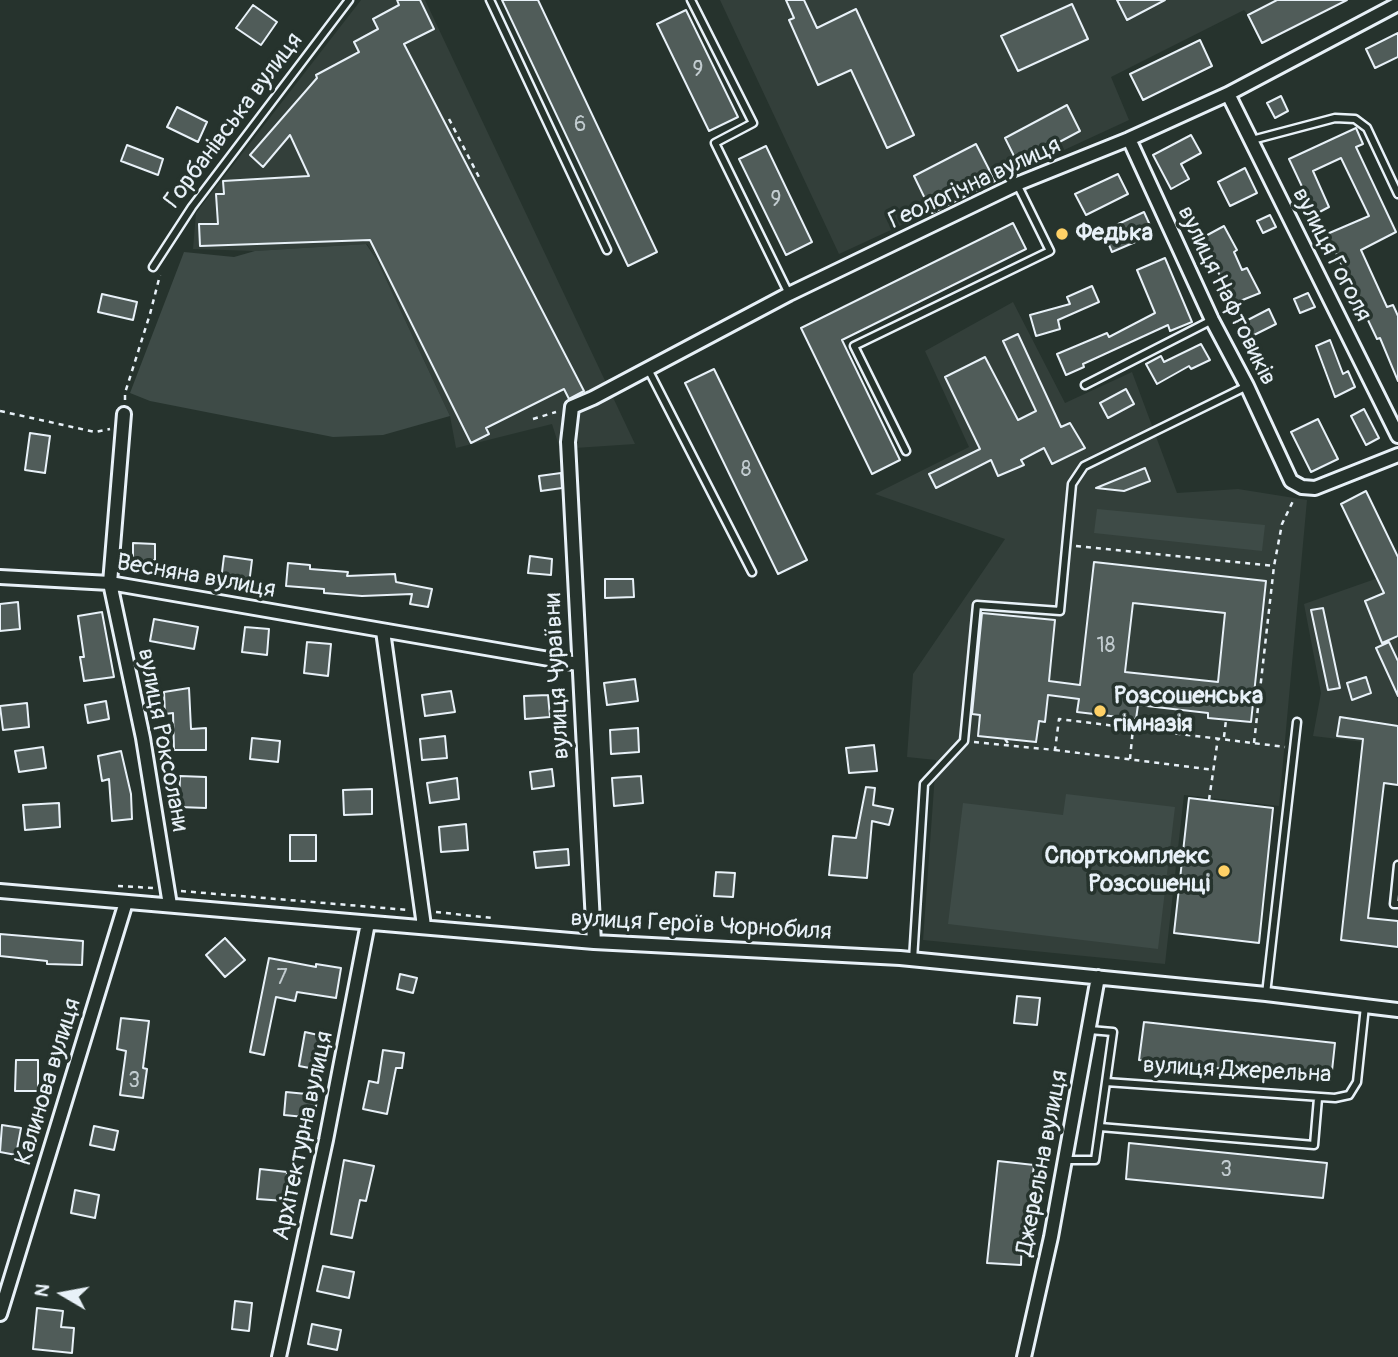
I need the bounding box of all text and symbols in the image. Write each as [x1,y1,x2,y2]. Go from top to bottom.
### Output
street label: Горбанівська вулиця [159,28,309,214]
house number: 9 [693,58,703,84]
house number: 6 [574,113,586,139]
street label: Геологічна вулиця [884,132,1066,236]
street label: вулиця Гоголя [1285,183,1377,327]
house number: 9 [771,188,781,214]
street label: вулиця Нафтовиків [1170,202,1282,390]
place label: Федька [1076,220,1153,248]
marker: Федька [1054,226,1070,242]
house number: 8 [741,458,751,484]
street label: Весняна вулиця [114,549,278,605]
street label: вулиця Чураївни [539,592,577,760]
house number: 18 [1097,634,1115,660]
street label: вулиця Роксолани [130,646,194,834]
place label: Розсошенська гімназія [1114,683,1263,739]
marker: Розсошенська гімназія [1092,703,1108,719]
place label: Спорткомплекс Розсошенці [1044,843,1210,899]
marker: Спорткомплекс Розсошенці [1216,863,1232,879]
street label: вулиця Героїв Чорнобиля [570,905,832,947]
house number: 7 [276,966,288,992]
street label: Калинова вулиця [10,995,88,1169]
street label: Архітектурна вулиця [268,1029,340,1243]
street label: вулиця Джерельна [1142,1052,1332,1090]
street label: Джерельна вулиця [1011,1068,1075,1258]
house number: 3 [128,1069,140,1095]
house number: 3 [1220,1158,1232,1184]
north arrow [28,1259,98,1329]
text: N [29,1282,55,1299]

